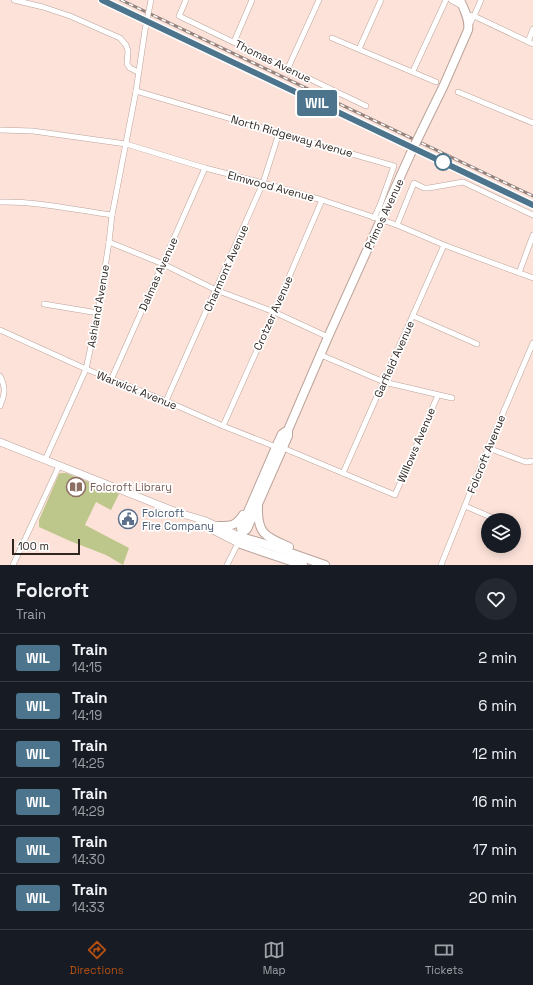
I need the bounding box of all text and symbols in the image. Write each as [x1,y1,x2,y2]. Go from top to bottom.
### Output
street label: Thomas Avenue [233,36,313,86]
line badge: WIL [294,90,340,116]
text: WIL [305,94,329,112]
street label: North Ridgeway Avenue [229,112,355,160]
unlabelled marker [434,153,452,171]
street label: Elmwood Avenue [226,168,316,204]
street label: Primos Avenue [361,176,407,252]
street label: Charmont Avenue [201,222,251,314]
street label: Dalmas Avenue [135,235,181,313]
street label: Ashland Avenue [84,263,112,349]
street label: Crotzer Avenue [250,273,296,353]
street label: Garfield Avenue [371,318,417,400]
street label: Warwick Avenue [95,367,179,413]
street label: Willows Avenue [394,405,438,485]
street label: Folcroft Avenue [464,413,508,495]
library icon: Folcroft Library [65,476,87,498]
place label: Folcroft Library [90,480,172,494]
place label: Folcroft Fire Company [142,506,214,533]
public building icon: Folcroft Fire Company [117,508,139,530]
map controls [481,513,521,553]
button: layers [481,513,521,553]
scale bar [12,537,80,556]
text: 100 m [18,539,49,553]
text: Folcroft [16,578,89,603]
button: heart [475,578,517,620]
text: Train [16,606,46,623]
text: Train [72,640,107,659]
text: 2 min [478,648,517,667]
text: WIL [26,649,50,667]
text: 14:15 [72,659,102,676]
text: Train [72,688,107,707]
text: 6 min [478,696,517,715]
text: WIL [26,697,50,715]
text: 14:19 [72,707,102,724]
text: Train [72,736,107,755]
text: 12 min [472,744,517,763]
text: WIL [26,745,50,763]
text: 14:25 [72,755,104,772]
text: Train [72,784,107,803]
text: 16 min [472,792,517,811]
text: WIL [26,793,50,811]
text: 14:29 [72,803,105,820]
text: Train [72,832,107,851]
text: 17 min [473,840,517,859]
text: WIL [26,841,50,859]
text: 14:30 [72,851,105,868]
text: Train [72,880,107,899]
text: 20 min [469,888,517,907]
text: WIL [26,889,50,907]
text: 14:33 [72,899,105,916]
tab: Directions [70,939,124,977]
tab: Map [263,939,286,977]
tab: Tickets [425,939,463,977]

